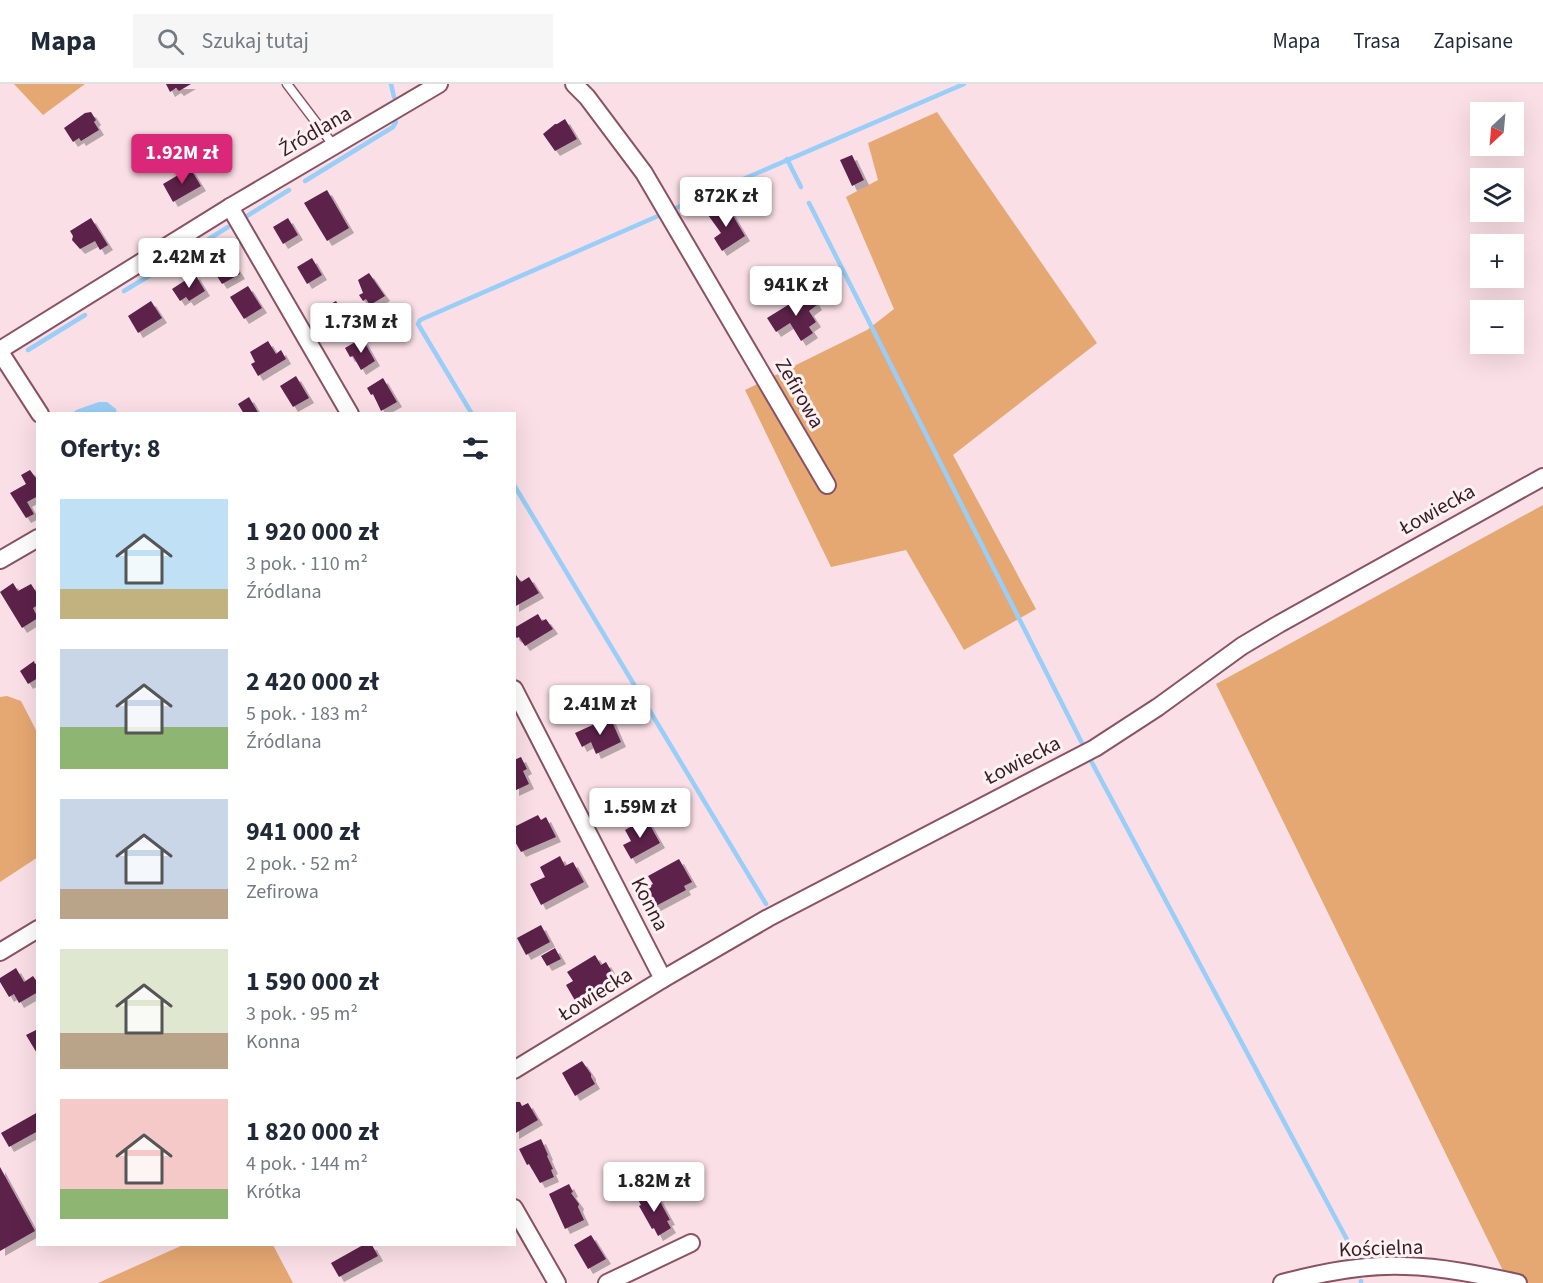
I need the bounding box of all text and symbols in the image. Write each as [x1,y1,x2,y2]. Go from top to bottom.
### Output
search box [133,14,553,68]
text: Mapa [30,21,97,61]
icon: search [154,25,187,58]
text: Szukaj tutaj [202,25,309,57]
text: Mapa [1272,26,1320,56]
text: Trasa [1353,26,1400,56]
text: Zapisane [1433,26,1513,56]
street label: Źródlana [273,98,357,164]
north arrow [1470,102,1524,156]
map controls [1470,102,1524,354]
pin: 1.92M zł [120,134,244,185]
text: 1.92M zł [145,139,219,167]
button: layers [1470,168,1524,222]
pin: 872K zł [671,177,781,228]
text: 872K zł [694,182,758,210]
button: + [1470,234,1524,288]
pin: 2.42M zł [127,238,251,289]
text: 2.42M zł [152,243,226,271]
pin: 941K zł [741,266,851,317]
text: 941K zł [764,271,828,299]
button: − [1470,300,1524,354]
pin: 1.73M zł [299,303,423,354]
text: 1.73M zł [324,308,398,336]
street label: Zefirowa [768,352,832,434]
text: Oferty: 8 [60,430,160,467]
icon: filters [459,432,492,465]
street label: Łowiecka [1393,476,1480,543]
text: 1 920 000 zł [246,513,379,550]
icon: home [108,523,180,595]
text: 3 pok. · 110 m² [246,550,368,578]
text: Źródlana [246,578,322,606]
text: 2 420 000 zł [246,663,379,700]
icon: home [108,673,180,745]
pin: 2.41M zł [538,685,662,736]
text: 2.41M zł [563,690,637,718]
text: 5 pok. · 183 m² [246,700,368,728]
text: Źródlana [246,728,322,756]
street label: Łowiecka [978,728,1066,793]
pin: 1.59M zł [578,788,702,839]
text: 1.59M zł [603,793,677,821]
text: 941 000 zł [246,813,360,850]
icon: home [108,823,180,895]
text: 2 pok. · 52 m² [246,850,358,878]
street label: Konna [624,872,676,936]
text: Zefirowa [246,878,319,906]
street label: Łowiecka [551,959,638,1029]
text: 1 590 000 zł [246,963,379,1000]
icon: home [108,973,180,1045]
text: 3 pok. · 95 m² [246,1000,358,1028]
text: Konna [246,1028,300,1056]
text: 1 820 000 zł [246,1113,379,1150]
icon: home [108,1123,180,1195]
text: 4 pok. · 144 m² [246,1150,368,1178]
pin: 1.82M zł [592,1162,716,1213]
text: 1.82M zł [617,1167,691,1195]
text: Krótka [246,1178,301,1206]
street label: Kościelna [1338,1232,1424,1264]

